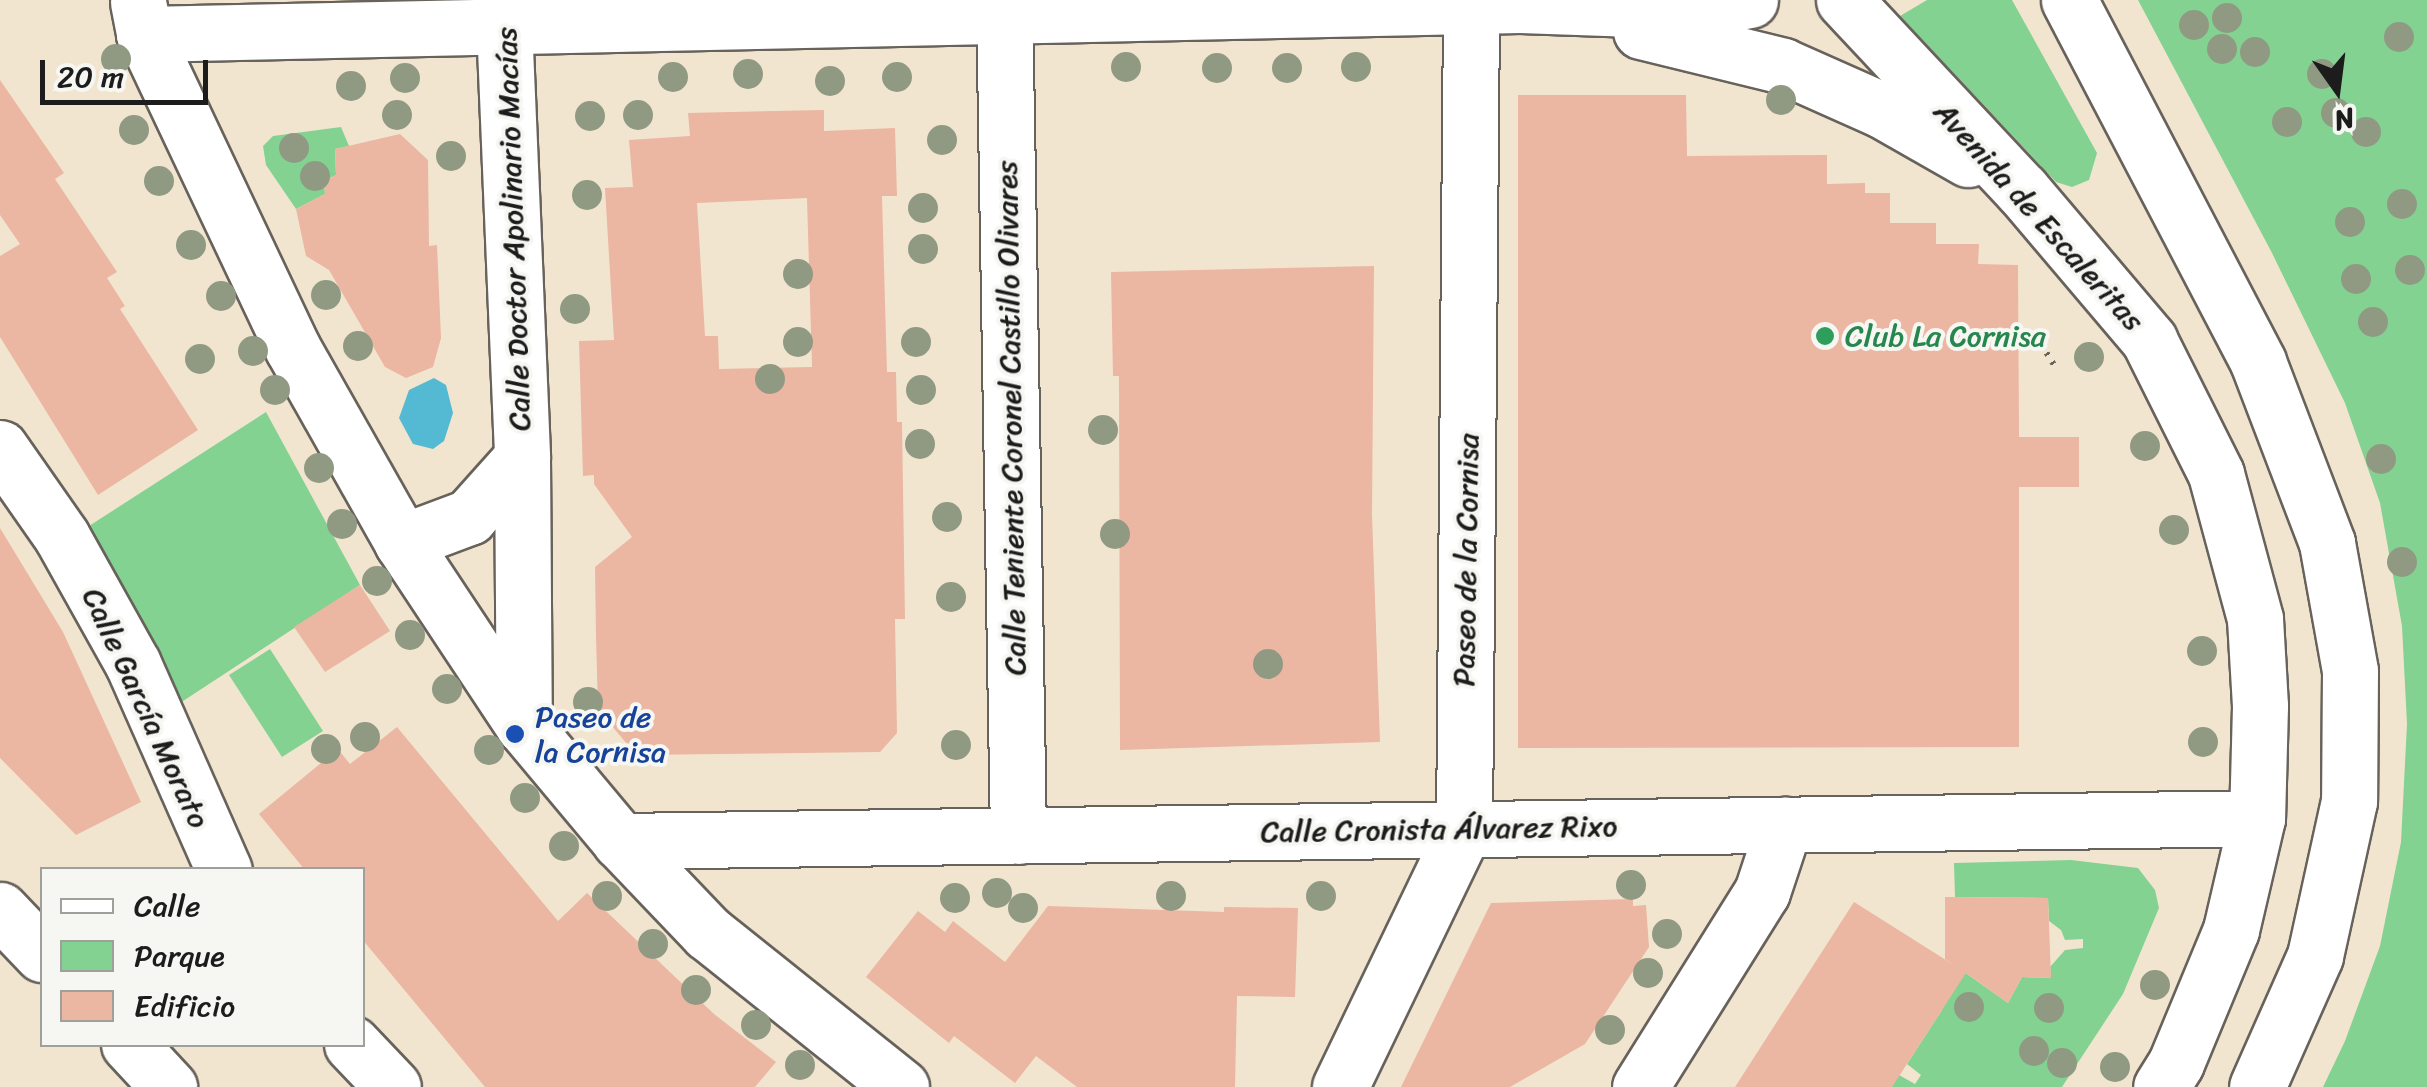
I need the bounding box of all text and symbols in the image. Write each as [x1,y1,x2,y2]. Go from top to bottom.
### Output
street label: Calle Doctor Apolinario Macías [488,26,538,432]
scale bar [45,40,212,102]
north arrow [2287,40,2387,140]
text: 20 m [57,50,124,104]
text: N [2329,93,2360,146]
street label: Avenida de Escaleritas [1926,94,2152,338]
street label: Calle Teniente Coronel Castillo Olivares [988,159,1034,677]
place label: Club La Cornisa [1845,318,2047,354]
marker: Club La Cornisa [1814,325,1836,347]
street label: Paseo de la Cornisa [1446,433,1486,687]
street label: Calle García Morato [74,582,218,834]
place label: Paseo de la Cornisa [535,699,664,770]
marker: Paseo de la Cornisa [504,723,526,745]
street label: Calle Cronista Álvarez Rixo [1260,808,1618,850]
legend [40,867,365,1047]
text: Calle [134,879,200,933]
text: Parque [134,929,225,983]
text: Edificio [134,979,235,1033]

